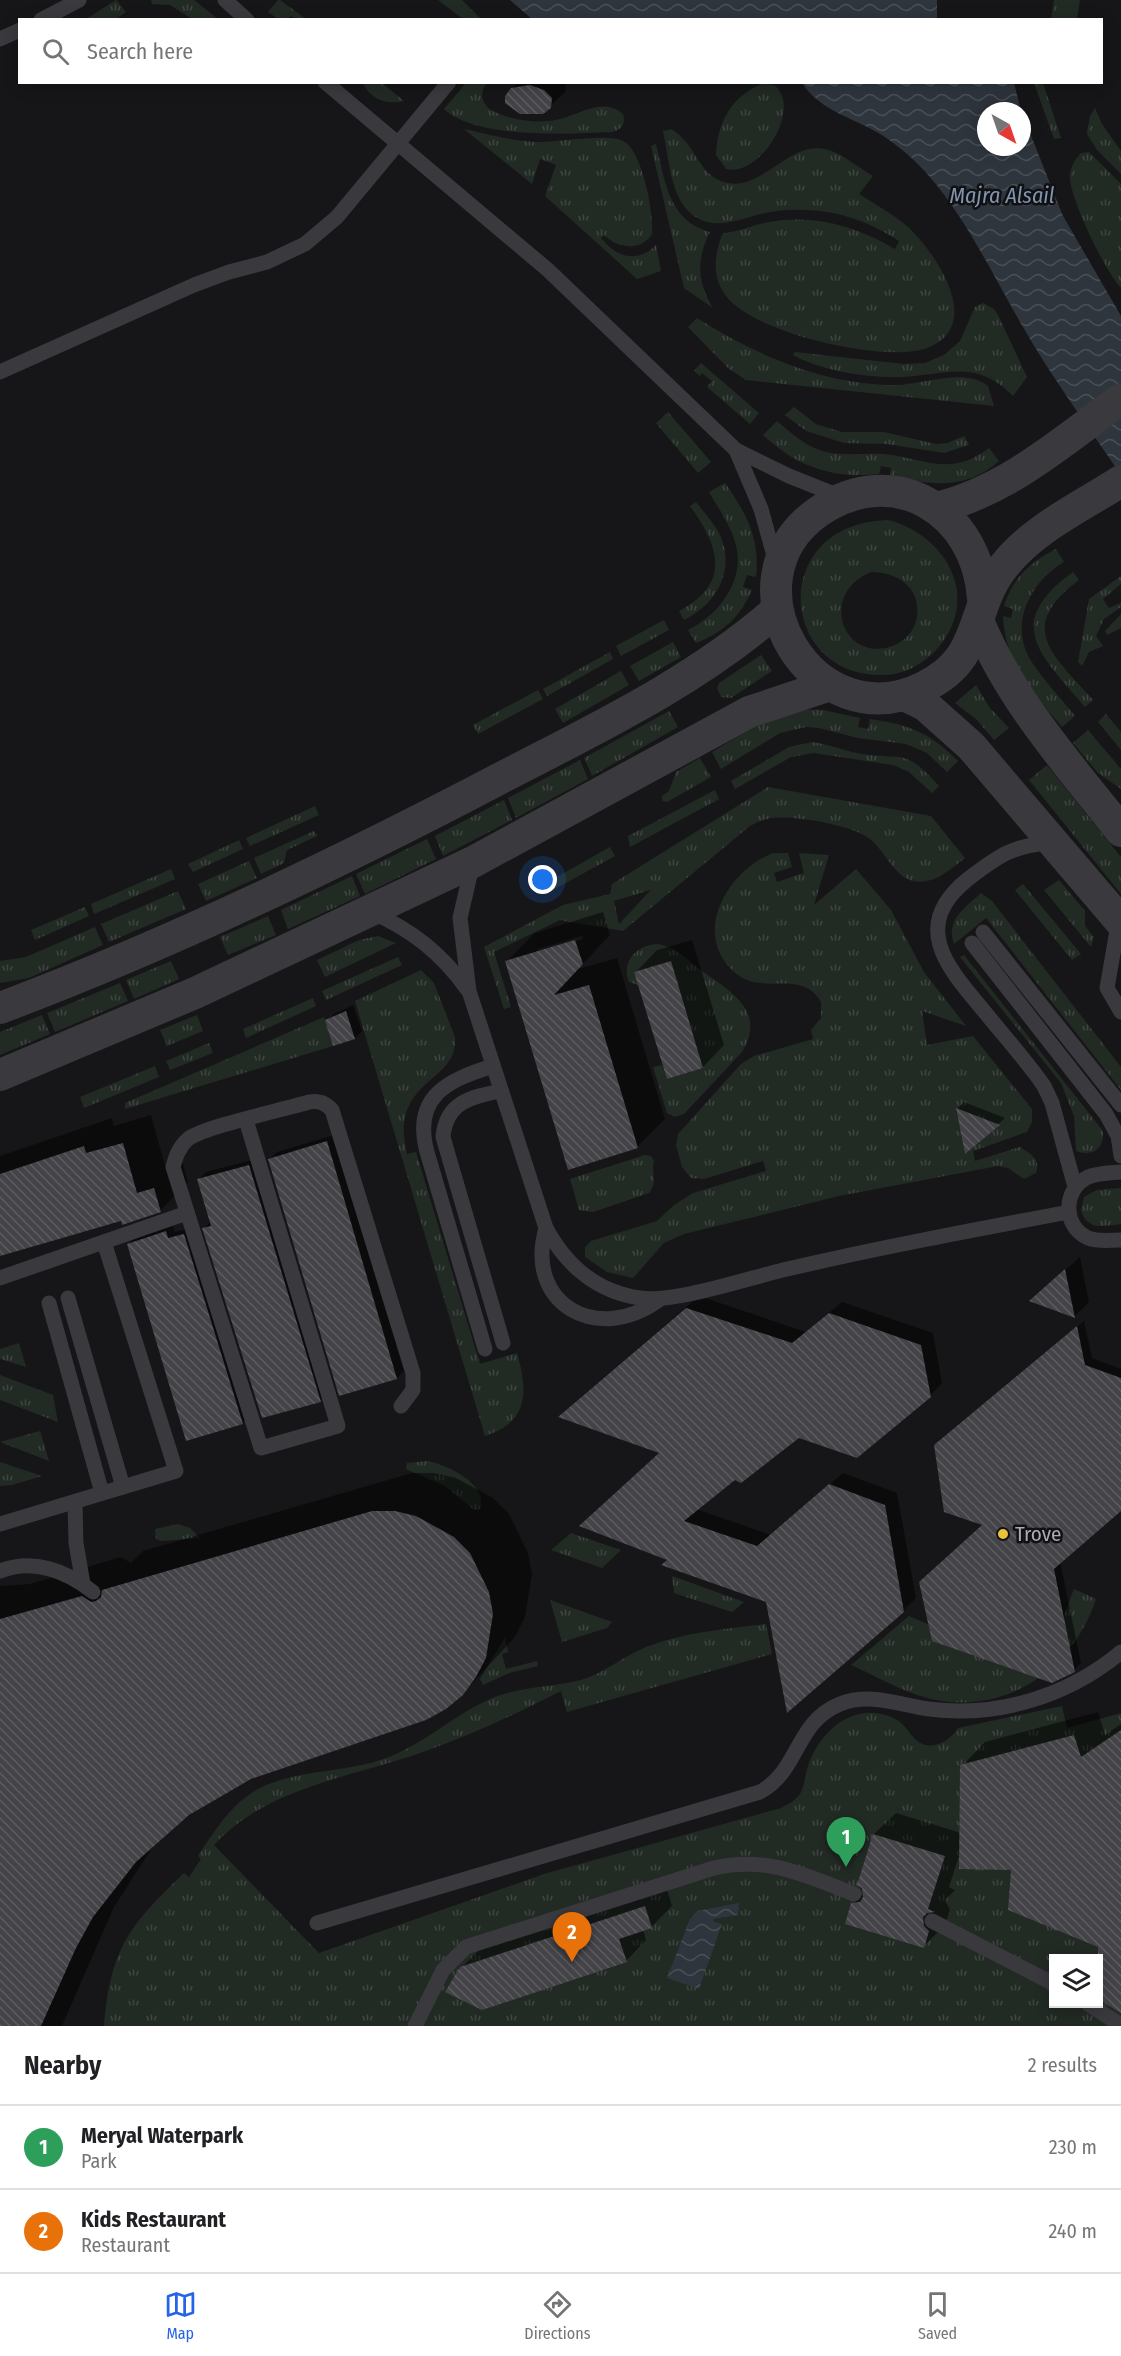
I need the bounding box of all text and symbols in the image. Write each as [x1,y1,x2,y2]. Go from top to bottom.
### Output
search box [18,18,1103,84]
icon: search [39,35,72,68]
text: Search here [87,38,193,65]
north arrow [977,102,1031,156]
water label: Majra Alsail [949,182,1055,209]
your location [528,865,557,894]
place label: Trove [1015,1521,1061,1547]
marker: Trove [996,1527,1010,1541]
pin: 1 [826,1818,866,1867]
pin: 2 [552,1912,592,1962]
map controls [1049,1954,1103,2008]
button: layers [1049,1954,1103,2008]
text: Nearby [24,2050,101,2081]
text: 2 results [1028,2053,1097,2077]
text: Meryal Waterpark [81,2122,243,2149]
text: 1 [39,2135,48,2159]
text: 230 m [1049,2135,1097,2159]
text: Park [81,2149,117,2173]
text: Kids Restaurant [81,2206,226,2233]
text: 2 [39,2219,48,2243]
text: 240 m [1048,2219,1097,2243]
text: Restaurant [81,2233,170,2257]
tab: Map [164,2288,197,2343]
tab: Directions [524,2288,591,2343]
tab: Saved [918,2288,957,2343]

